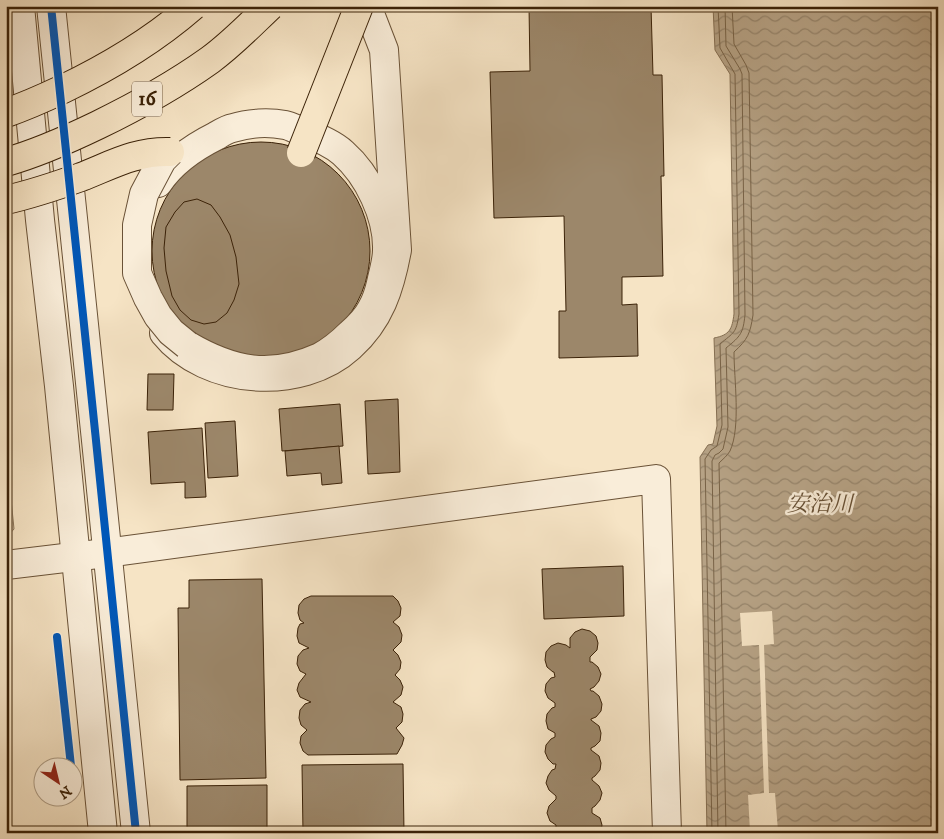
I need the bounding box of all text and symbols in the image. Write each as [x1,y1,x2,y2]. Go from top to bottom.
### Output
road number: 16 [132,82,162,116]
water label: 安治川 [787,491,855,518]
north arrow [32,756,82,806]
text: N [55,781,75,803]

